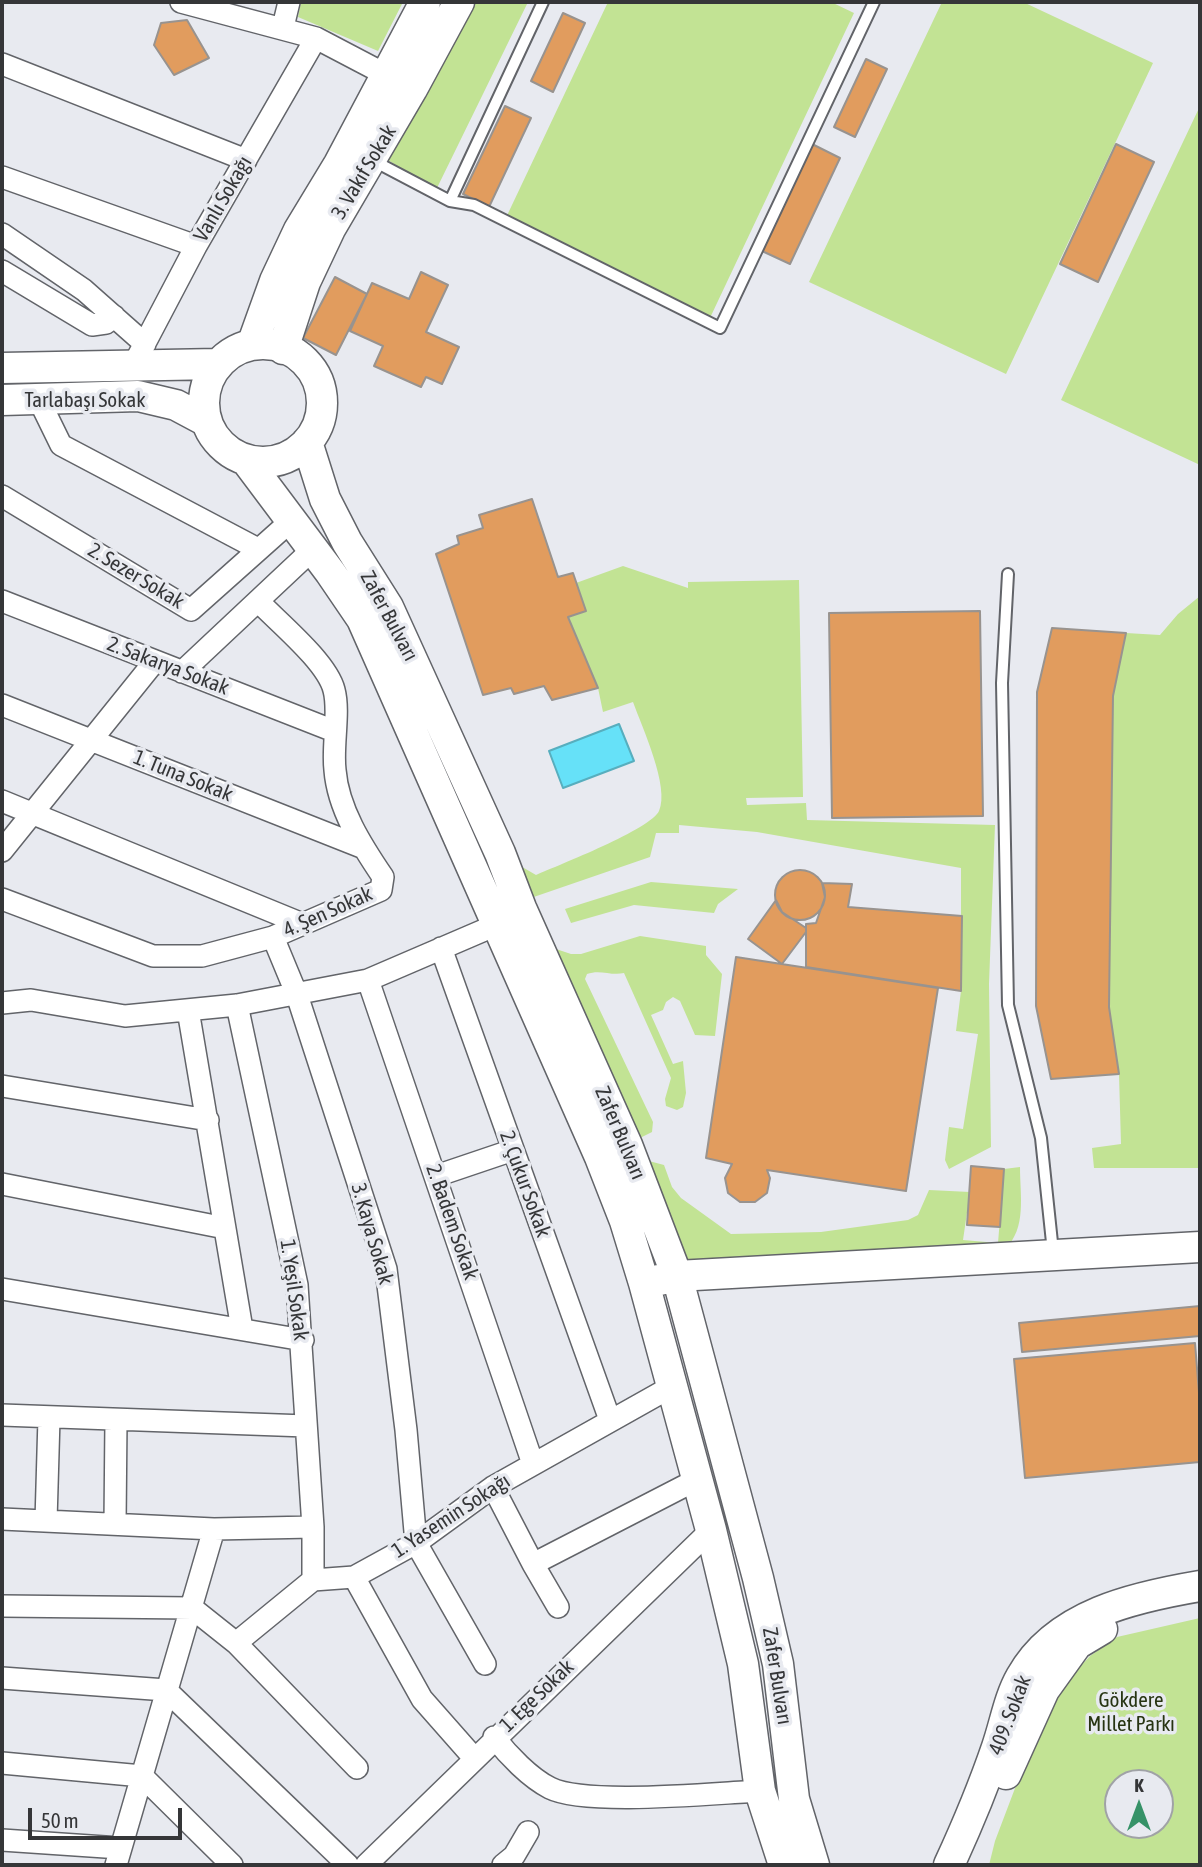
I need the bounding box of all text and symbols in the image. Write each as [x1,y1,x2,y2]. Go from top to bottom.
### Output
street label: 3. Vakıf Sokak [326,121,402,223]
street label: Vanlı Sokağı [188,152,258,246]
street label: Tarlabaşı Sokak [25,387,145,413]
street label: 2. Sezer Sokak [83,537,189,615]
street label: Zafer Bulvarı [355,567,423,665]
street label: 2. Sakarya Sokak [104,631,232,701]
street label: 1. Tuna Sokak [130,745,236,807]
street label: 4. Şen Sokak [280,881,376,943]
street label: Zafer Bulvarı [589,1083,651,1183]
street label: 2. Çukur Sokak [494,1127,556,1241]
street label: 2. Badem Sokak [420,1161,484,1283]
street label: 3. Kaya Sokak [346,1180,398,1288]
street label: 1. Yeşil Sokak [274,1238,314,1342]
street label: 1. Yasemin Sokağı [387,1468,515,1564]
street label: Zafer Bulvarı [757,1625,797,1727]
street label: 1. Ege Sokak [495,1655,579,1737]
street label: 409. Sokak [983,1672,1037,1758]
park label: Gökdere Millet Parkı [1087,1687,1175,1737]
north arrow [1104,1769,1174,1839]
text: K [1134,1774,1144,1796]
scale bar [32,1794,186,1838]
text: 50 m [41,1808,79,1832]

